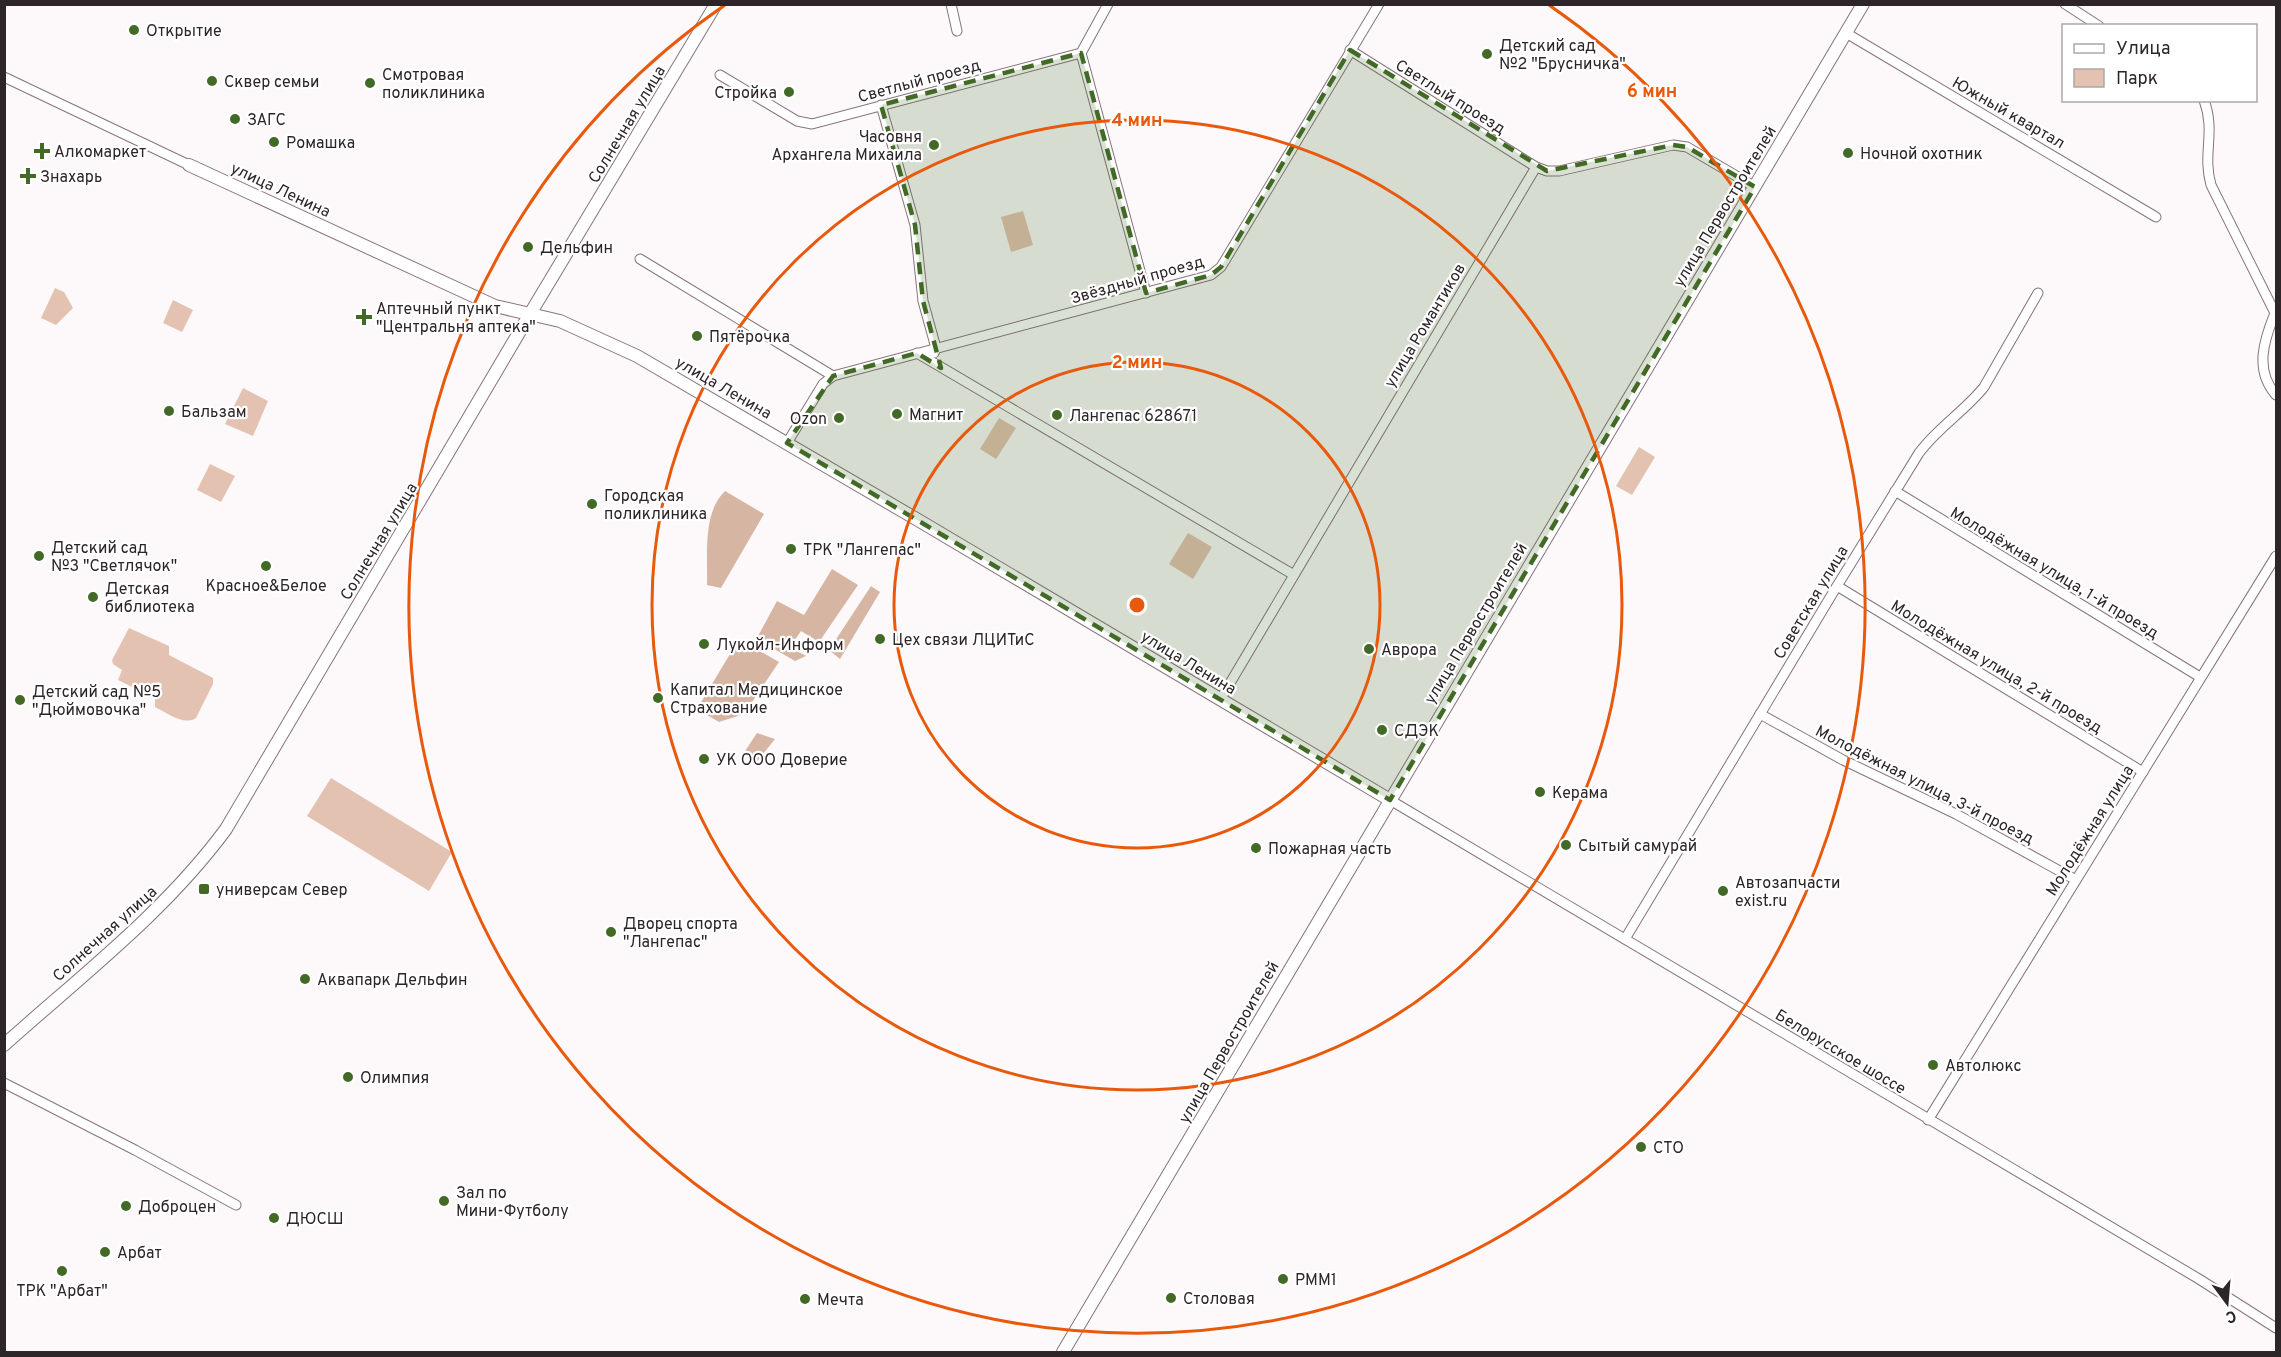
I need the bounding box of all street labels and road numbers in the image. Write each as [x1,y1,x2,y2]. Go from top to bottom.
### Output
street label: Светлый проезд [856,56,983,108]
street label: Светлый проезд [1391,56,1509,140]
street label: Солнечная улица [585,63,671,187]
street label: Южный квартал [1948,73,2068,154]
street label: улица Первостроителей [1670,123,1782,291]
street label: улица Ленина [227,159,333,223]
street label: Звёздный проезд [1069,252,1207,310]
street label: улица Романтиков [1381,260,1471,392]
street label: улица Ленина [671,353,775,424]
street label: Солнечная улица [337,480,423,604]
street label: Молодёжная улица, 1-й проезд [1946,503,2162,644]
street label: улица Первостроителей [1421,540,1533,708]
street label: Советская улица [1770,543,1853,663]
street label: Молодёжная улица, 2-й проезд [1887,597,2105,739]
street label: улица Ленина [1137,627,1239,700]
street label: Молодёжная улица, 3-й проезд [1811,722,2037,850]
street label: Молодёжная улица [2042,762,2139,900]
street label: Солнечная улица [49,882,162,987]
street label: улица Первостроителей [1175,958,1284,1128]
street label: Белорусское шоссе [1771,1006,1909,1100]

